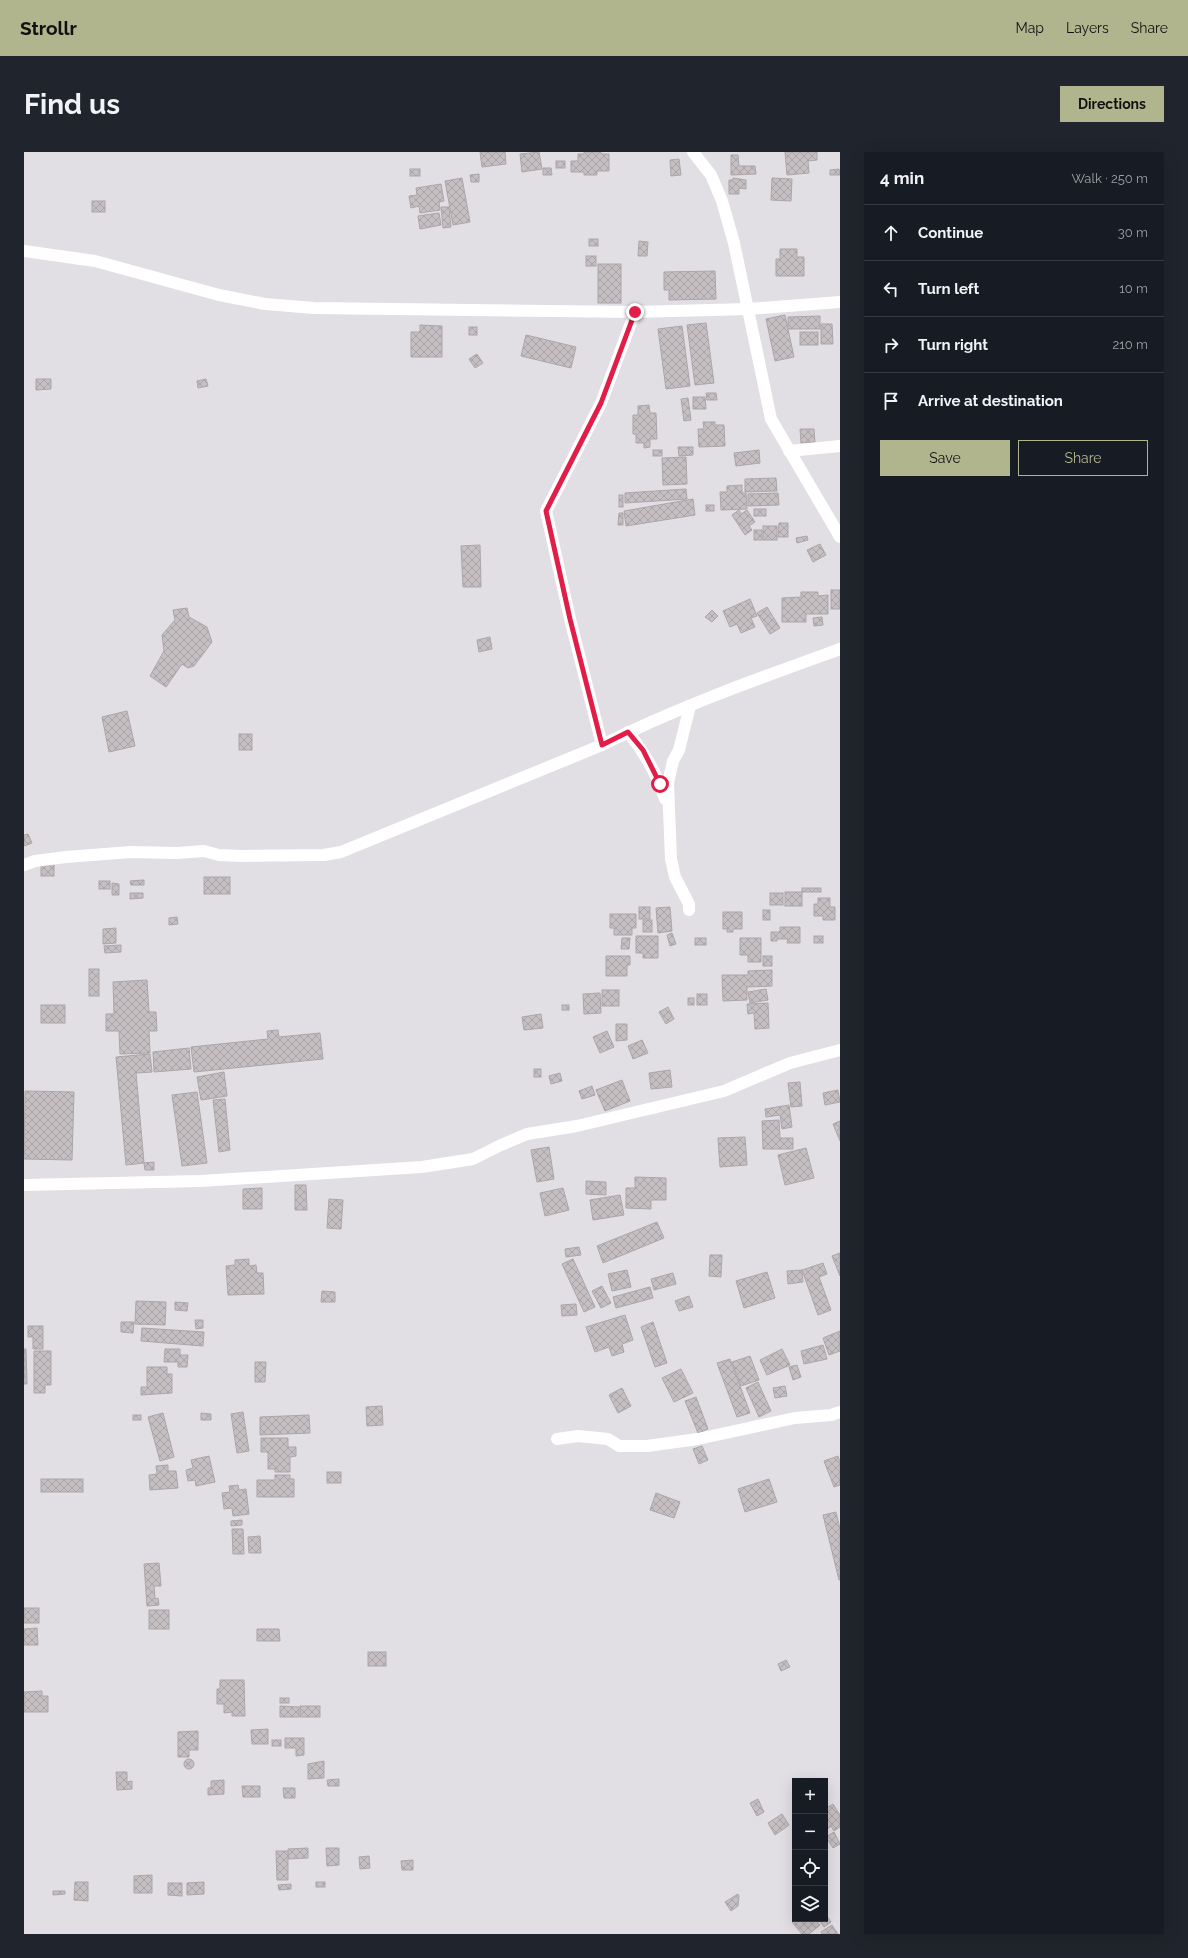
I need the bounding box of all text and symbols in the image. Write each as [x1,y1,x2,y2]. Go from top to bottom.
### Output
text: Strollr [20,17,77,39]
text: Map [1016,20,1044,36]
text: Layers [1066,20,1109,36]
text: Share [1131,20,1168,36]
button: Directions [1060,86,1164,122]
text: Find us [24,88,120,121]
text: 4 min [880,168,924,188]
text: Walk · 250 m [1071,171,1148,186]
icon: ahead [880,222,902,244]
text: Continue [918,224,983,242]
text: 30 m [1118,225,1148,240]
icon: left [880,278,902,300]
text: Turn left [918,280,979,298]
text: 10 m [1119,281,1148,296]
route end [626,303,644,321]
icon: right [880,334,902,356]
text: Turn right [918,336,988,354]
text: 210 m [1112,337,1148,352]
icon: arrive [880,390,902,412]
text: Arrive at destination [918,392,1063,410]
button: Save [880,440,1010,476]
button: Share [1018,440,1148,476]
route start [651,775,669,793]
map controls [792,1778,828,1922]
button: + [792,1778,828,1814]
button: − [792,1814,828,1850]
button: locate [792,1850,828,1886]
button: layers [792,1886,828,1922]

